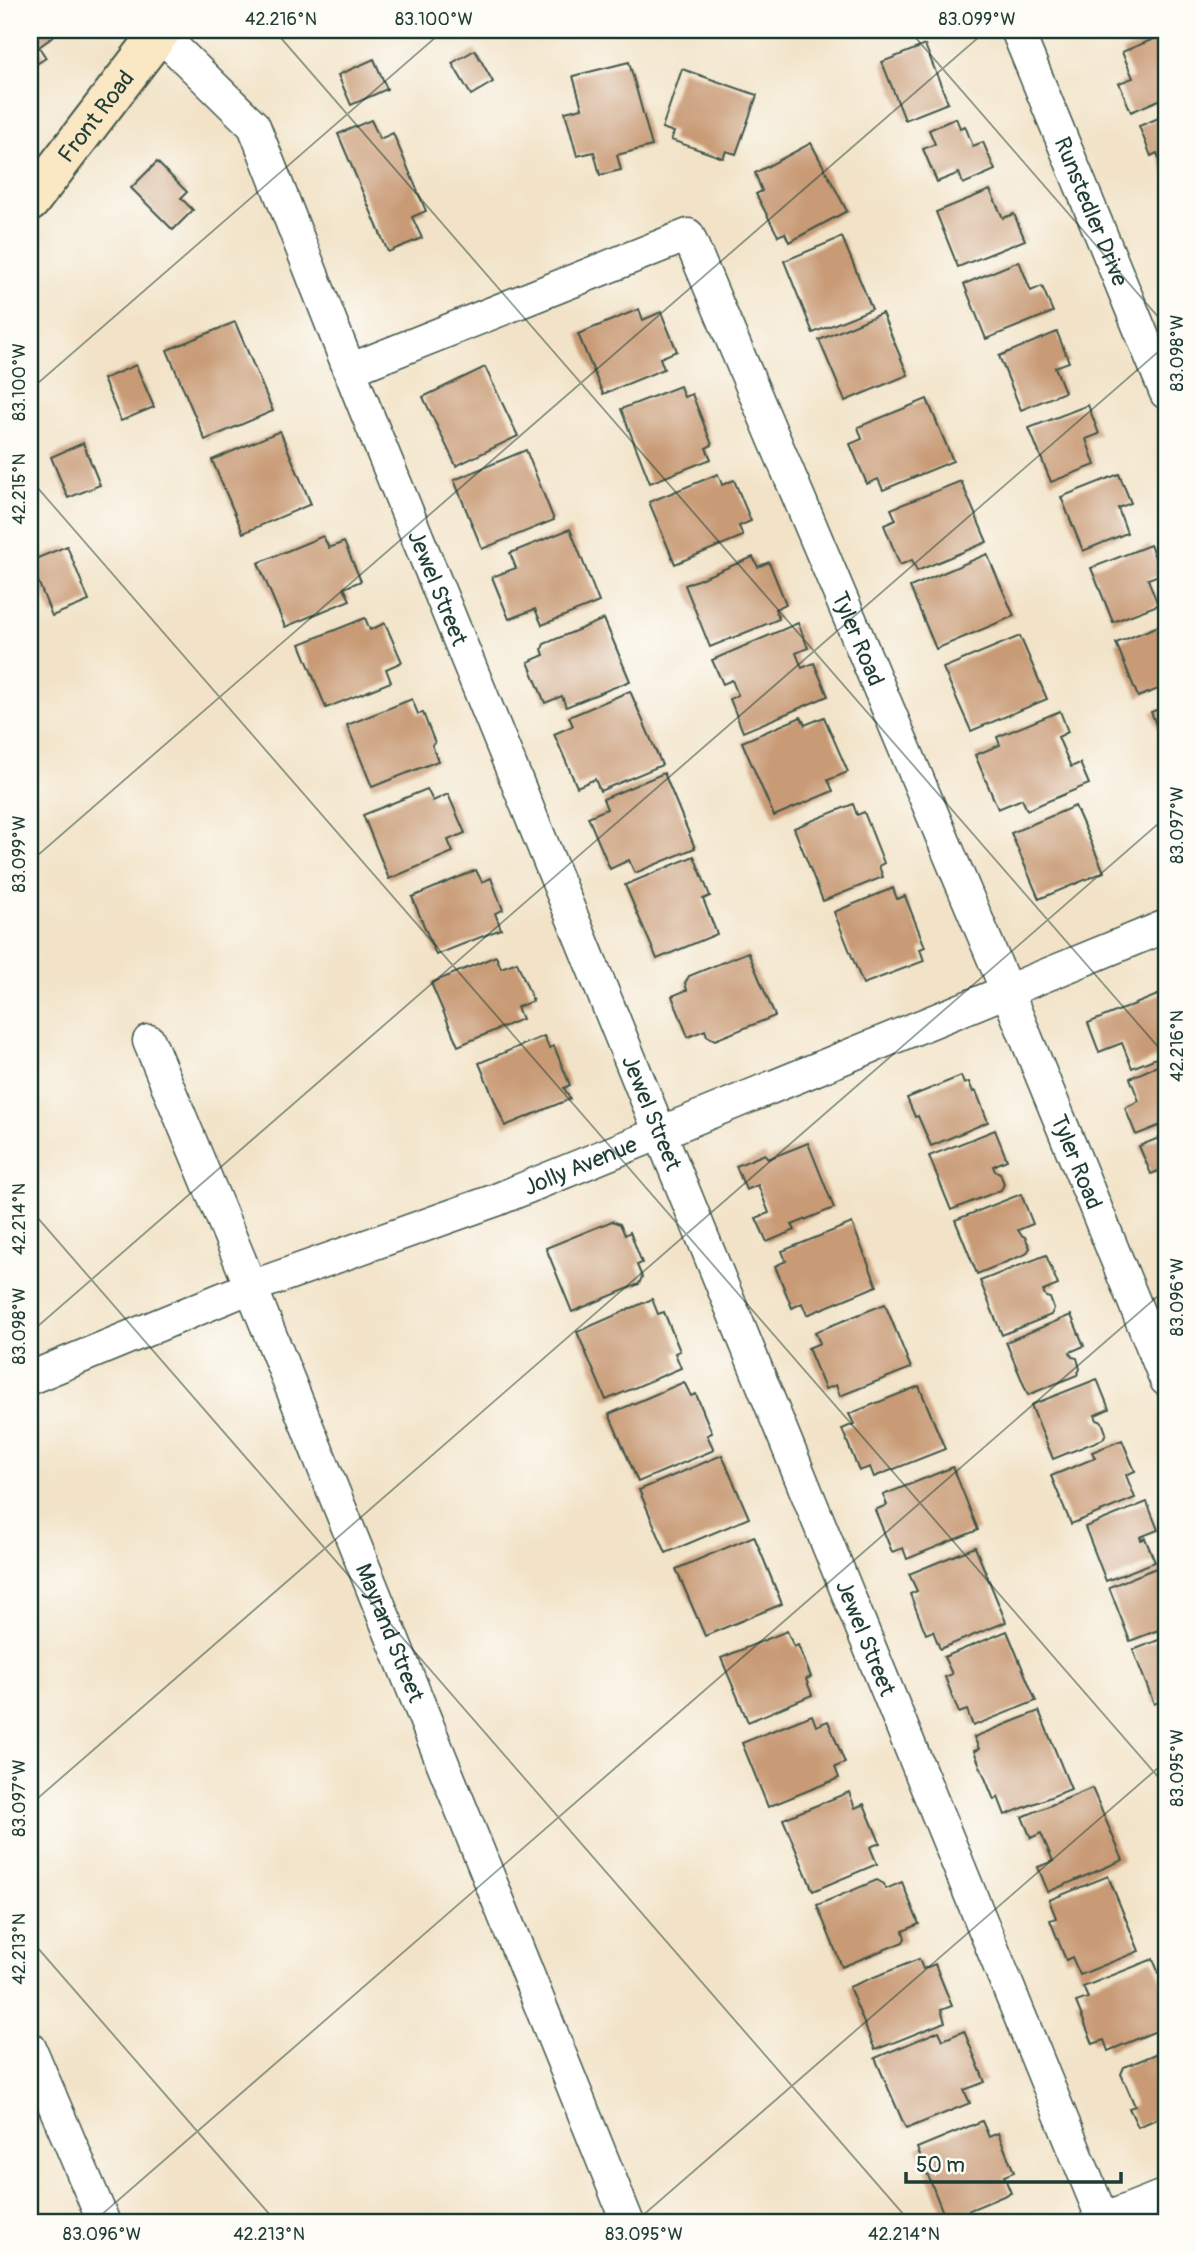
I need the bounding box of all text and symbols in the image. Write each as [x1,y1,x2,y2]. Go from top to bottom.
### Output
text: 42.216°N [245,8,317,31]
text: 83.100°W [395,8,473,31]
text: 83.099°W [938,8,1016,31]
street label: Front Road [52,65,141,168]
street label: Runstedler Drive [1047,133,1135,291]
text: 83.098°W [1166,315,1189,391]
text: 83.100°W [8,343,31,421]
text: 42.215°N [8,453,31,525]
street label: Jewel Street [401,526,474,651]
street label: Tyler Road [825,587,891,690]
text: 83.097°W [1166,786,1189,864]
text: 83.099°W [8,815,31,893]
text: 42.216°N [1166,1010,1189,1082]
street label: Jewel Street [615,1051,688,1176]
street label: Tyler Road [1044,1110,1109,1214]
street label: Jolly Avenue [519,1130,642,1202]
text: 42.214°N [8,1183,31,1255]
text: 83.096°W [1166,1258,1189,1336]
text: 83.098°W [8,1288,31,1364]
street label: Mayrand Street [349,1559,431,1707]
street label: Jewel Street [829,1576,902,1701]
text: 83.095°W [1166,1729,1189,1807]
text: 83.097°W [8,1759,31,1837]
text: 42.213°N [8,1913,31,1985]
scale bar [906,2141,1121,2185]
text: 50 m [916,2152,965,2179]
text: 83.096°W [63,2223,141,2246]
text: 42.213°N [233,2223,305,2246]
text: 83.095°W [605,2223,683,2246]
text: 42.214°N [868,2223,940,2246]

